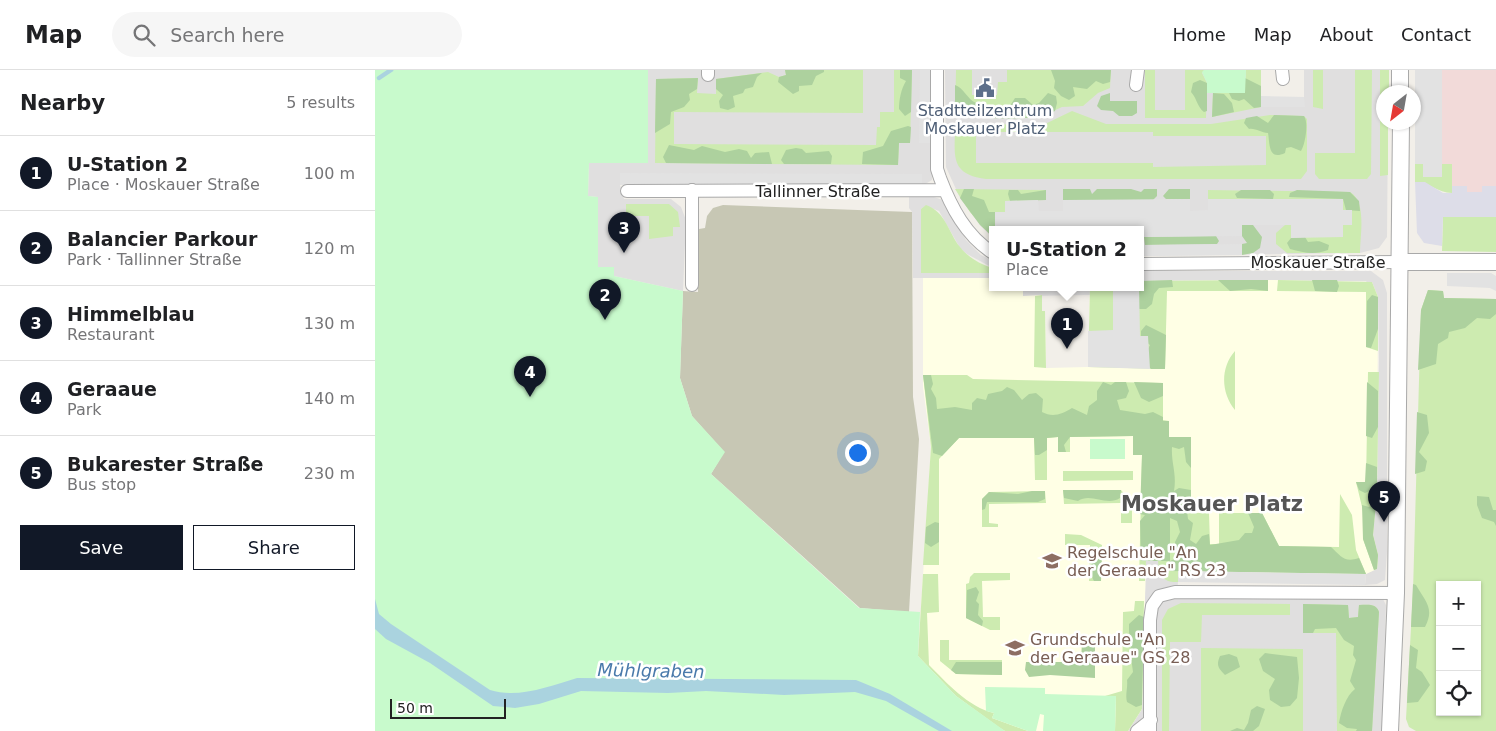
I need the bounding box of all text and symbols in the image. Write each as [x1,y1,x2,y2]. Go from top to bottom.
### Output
search box [112,12,462,57]
text: Map [25,21,82,49]
icon: search [130,21,158,49]
text: Search here [170,24,284,46]
text: Home [1173,24,1226,45]
text: Map [1254,24,1292,45]
text: About [1320,24,1373,45]
text: Contact [1401,24,1471,45]
public building icon: Stadtteilzentrum Moskauer Platz [974,77,996,99]
north arrow [1376,85,1421,130]
text: Nearby [20,91,105,115]
text: 5 results [286,93,355,112]
place label: Stadtteilzentrum Moskauer Platz [918,101,1052,138]
text: U-Station 2 [67,153,188,175]
text: 1 [30,164,42,183]
text: 100 m [304,164,355,183]
text: Place · Moskauer Straße [67,175,260,194]
street label: Tallinner Straße [755,182,880,201]
pin: 3 [608,212,640,253]
popup [989,226,1144,291]
text: Balancier Parkour [67,228,258,250]
text: U-Station 2 [1006,238,1127,260]
text: 2 [30,239,42,258]
text: 120 m [304,239,355,258]
text: Park · Tallinner Straße [67,250,242,269]
street label: Moskauer Straße [1250,253,1386,272]
text: Place [1006,260,1049,279]
pin: 2 [589,279,621,320]
text: Himmelblau [67,303,195,325]
pin: 1 [1051,308,1083,349]
text: 3 [30,314,42,333]
text: 130 m [304,314,355,333]
text: Restaurant [67,325,155,344]
pin: 4 [514,356,546,397]
text: Geraaue [67,378,157,400]
text: 4 [30,389,42,408]
text: 140 m [304,389,355,408]
text: Park [67,400,102,419]
your location [845,440,871,466]
text: Bukarester Straße [67,453,264,475]
text: 5 [30,464,42,483]
text: 230 m [304,464,355,483]
text: Bus stop [67,475,136,494]
pin: 5 [1368,481,1400,522]
district label: Moskauer Platz [1121,492,1303,516]
button: Save [20,525,183,570]
button: Share [193,525,355,570]
place label: Regelschule "An der Geraaue" RS 23 [1067,543,1226,580]
school or university icon: Regelschule "An der Geraaue" RS 23 [1041,550,1063,572]
map controls [1436,581,1481,716]
button: + [1436,581,1481,626]
button: − [1436,626,1481,671]
place label: Grundschule "An der Geraaue" GS 28 [1030,630,1191,667]
school or university icon: Grundschule "An der Geraaue" GS 28 [1004,637,1026,659]
water label: Mühlgraben [597,659,705,682]
button: locate [1436,671,1481,716]
scale bar [390,696,506,719]
text: 50 m [397,700,433,716]

